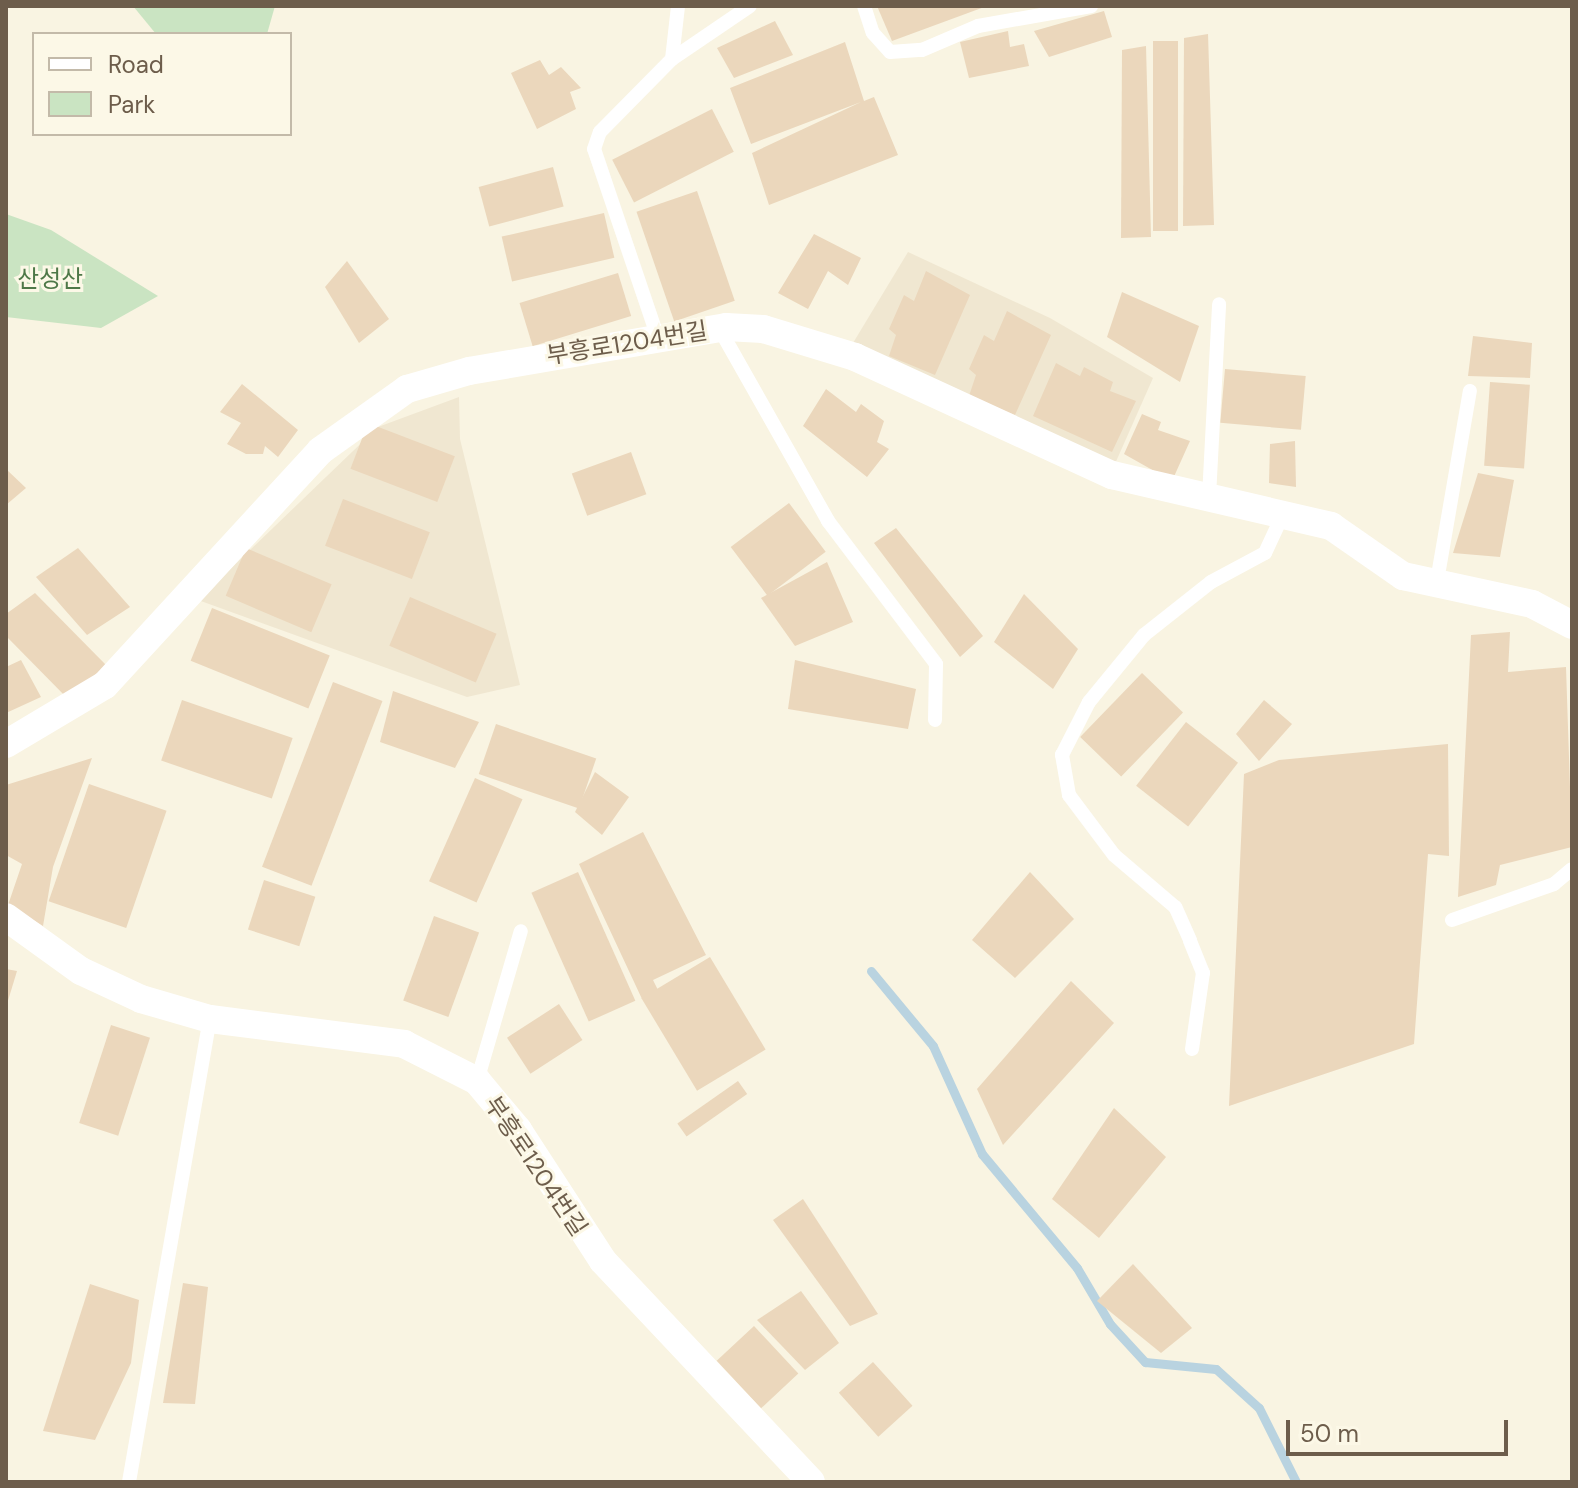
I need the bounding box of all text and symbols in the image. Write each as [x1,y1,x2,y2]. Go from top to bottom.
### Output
legend [32,32,292,136]
text: Road [108,49,164,80]
text: Park [108,89,155,120]
park label: 산성산 [17,265,83,293]
street label: 부흥로1204번길 [545,316,709,370]
street label: 부흥로1204번길 [479,1091,593,1241]
scale bar [1290,1404,1512,1454]
text: 50 m [1300,1418,1359,1449]

